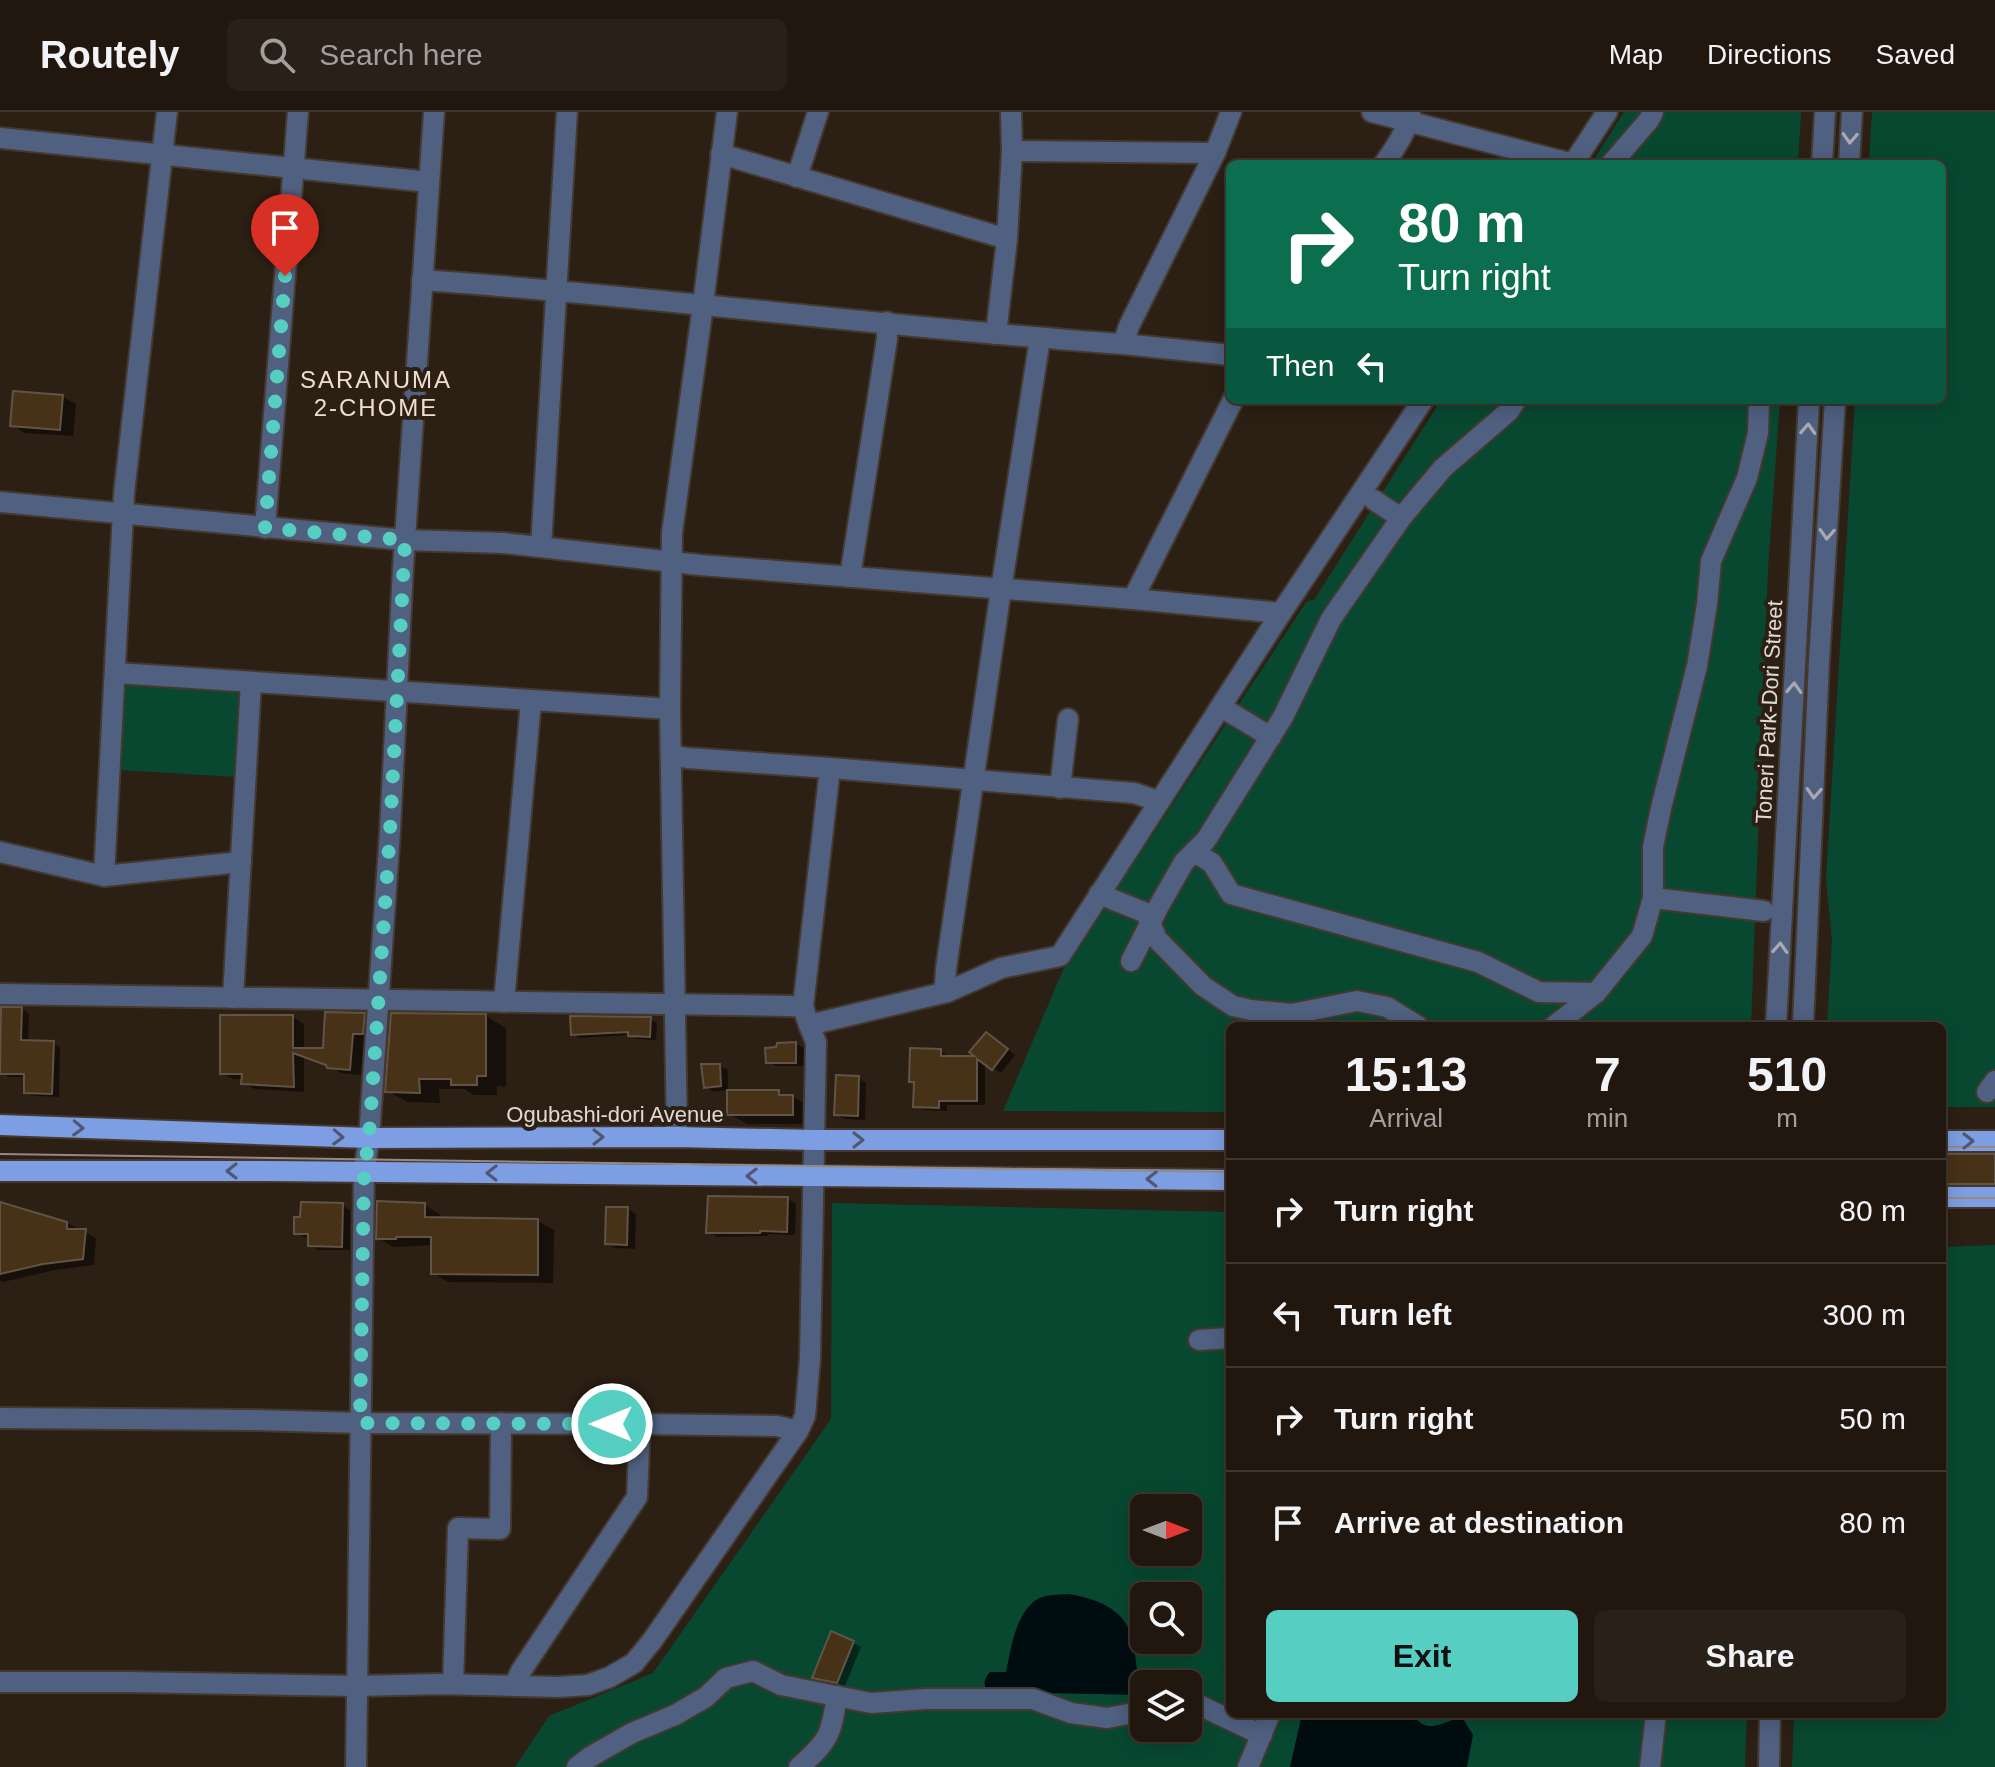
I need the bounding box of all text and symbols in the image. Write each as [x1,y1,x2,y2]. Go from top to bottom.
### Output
search box [227,19,787,91]
icon: search [255,33,299,77]
text: Routely [40,34,179,76]
text: Search here [319,38,483,71]
text: Map [1609,39,1663,70]
text: Directions [1707,39,1832,70]
text: Saved [1876,39,1955,70]
one-way arrow [1842,132,1859,145]
text: 80 m [1398,191,1526,254]
icon: right [1266,192,1370,296]
pin [251,194,319,276]
icon: arrive [263,206,307,250]
text: Turn right [1398,257,1551,298]
icon: left [1350,344,1394,388]
text: Then [1266,349,1334,382]
district label: SARANUMA 2-CHOME [300,366,452,421]
one-way arrow [1799,422,1816,435]
one-way arrow [1819,528,1836,541]
street label: Toneri Park-Dori Street [1751,600,1787,824]
one-way arrow [1785,681,1802,694]
one-way arrow [1805,787,1822,800]
one-way arrow [1772,941,1789,954]
text: 15:13 [1345,1048,1468,1101]
text: 7 [1594,1048,1621,1101]
text: 510 [1747,1048,1827,1101]
street label: Ogubashi-dori Avenue [506,1102,724,1127]
text: Arrival [1369,1103,1443,1133]
text: min [1586,1103,1628,1133]
text: m [1776,1103,1798,1133]
one-way arrow [72,1119,85,1136]
one-way arrow [592,1128,605,1146]
one-way arrow [332,1129,345,1146]
one-way arrow [852,1131,865,1149]
one-way arrow [1963,1132,1975,1150]
one-way arrow [225,1162,238,1180]
one-way arrow [485,1164,498,1182]
one-way arrow [745,1167,758,1185]
one-way arrow [1145,1170,1158,1188]
icon: right [1266,1189,1310,1233]
text: Turn right [1334,1194,1473,1227]
text: 80 m [1839,1194,1906,1227]
icon: left [1266,1293,1310,1337]
text: Turn left [1334,1298,1452,1331]
text: 300 m [1823,1298,1906,1331]
position arrow [570,1382,654,1466]
icon: right [1266,1397,1310,1441]
text: Turn right [1334,1402,1473,1435]
text: 50 m [1839,1402,1906,1435]
north arrow [1130,1494,1202,1566]
map controls [1130,1494,1202,1742]
icon: arrive [1266,1501,1310,1545]
text: Arrive at destination [1334,1506,1624,1539]
text: 80 m [1839,1506,1906,1539]
button: search [1130,1582,1202,1654]
button: Exit [1266,1610,1578,1702]
button: Share [1594,1610,1906,1702]
button: layers [1130,1670,1202,1742]

